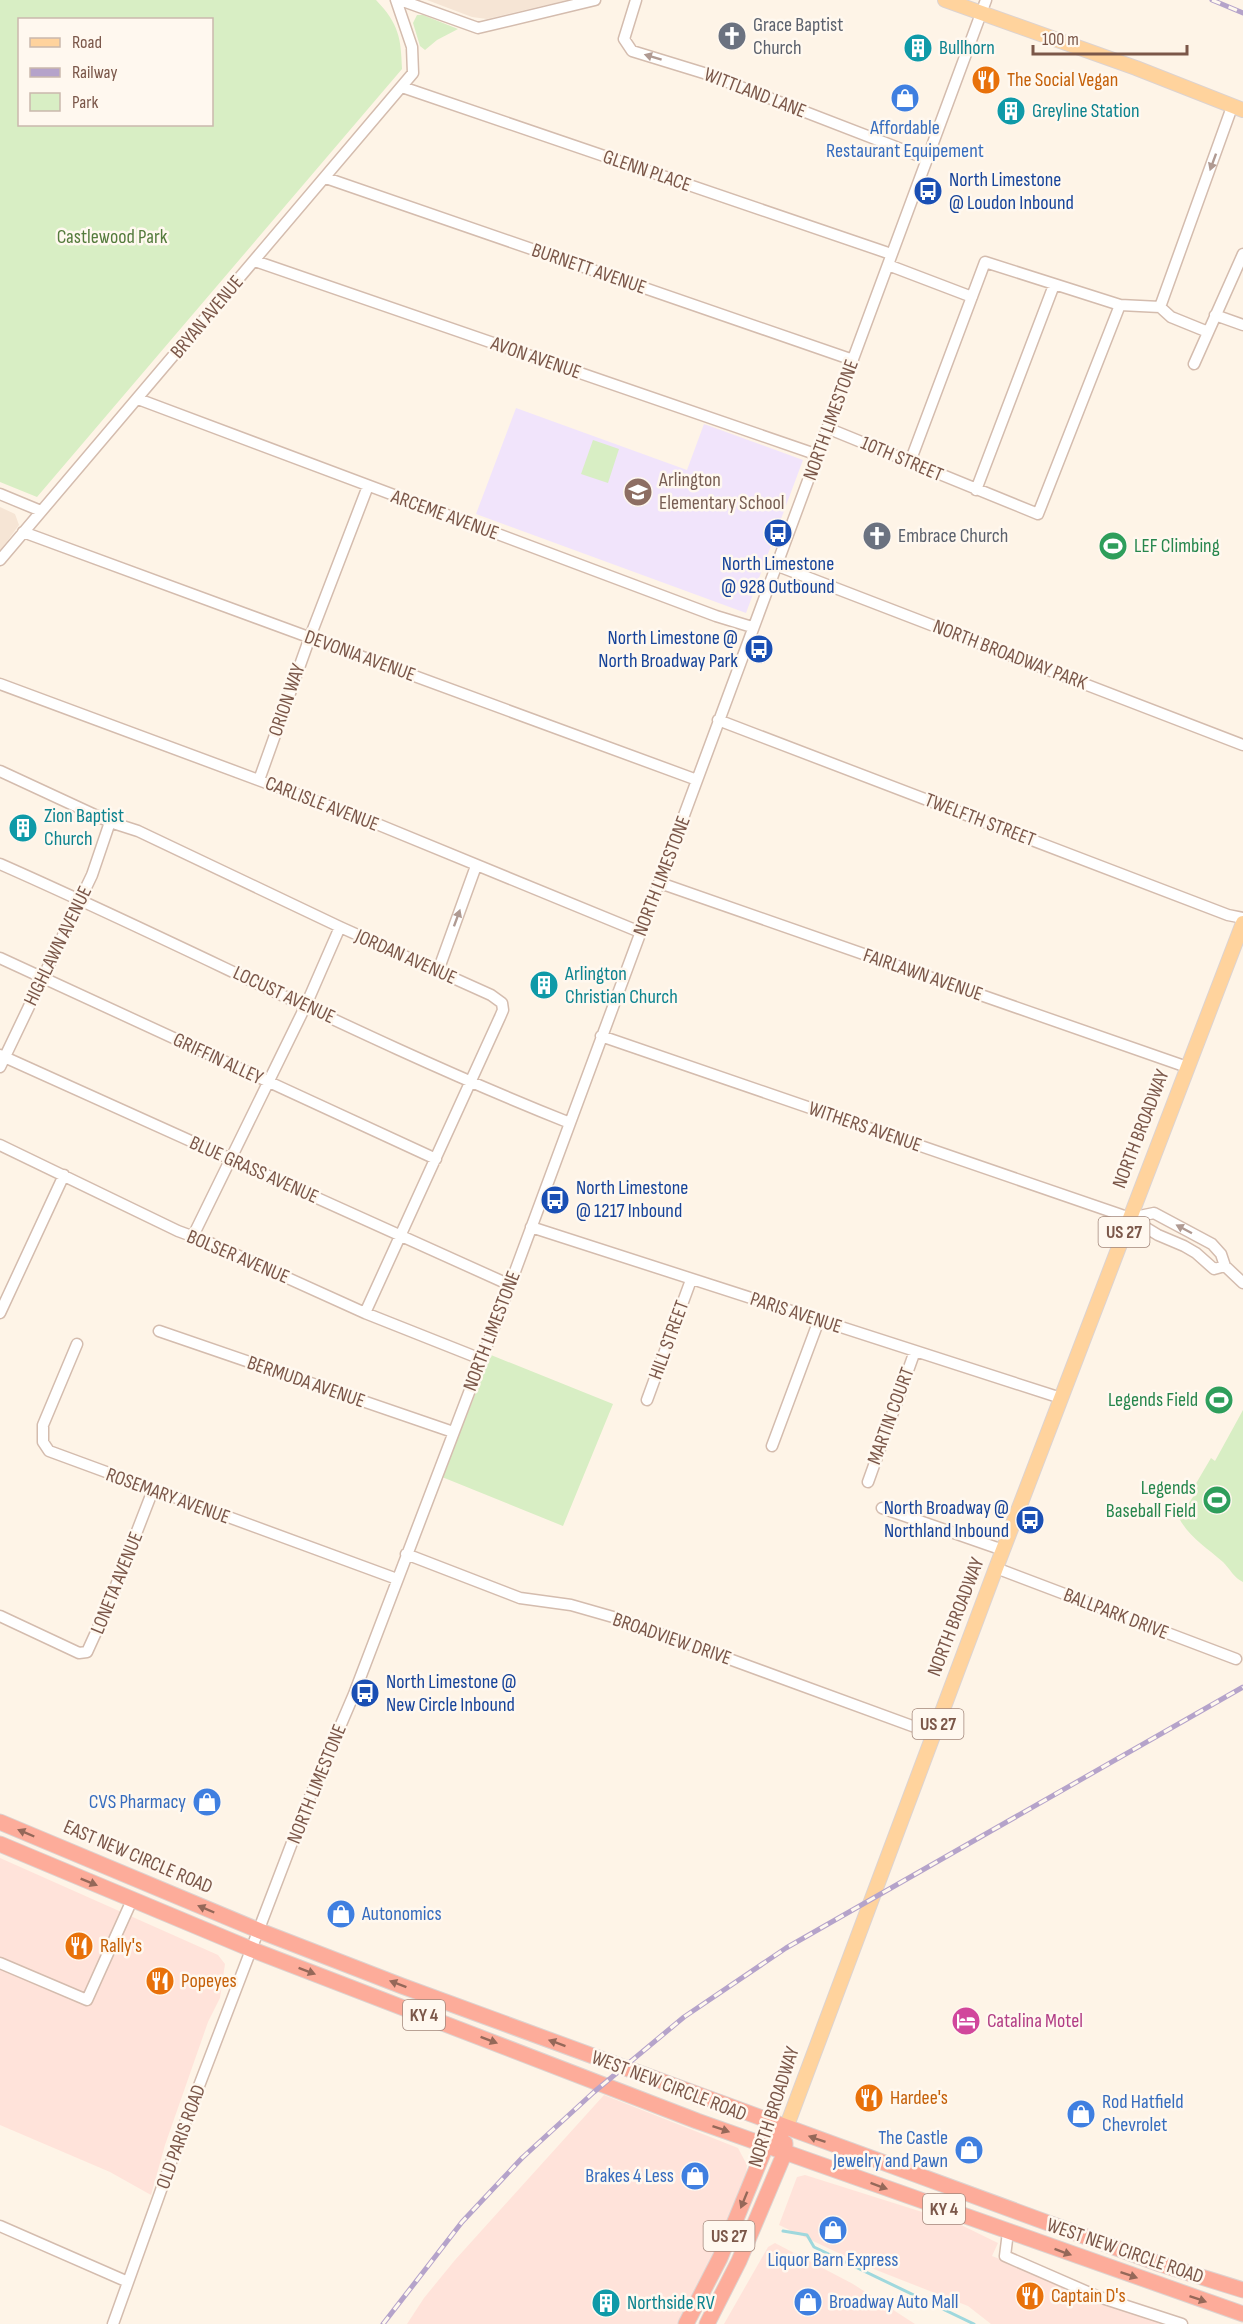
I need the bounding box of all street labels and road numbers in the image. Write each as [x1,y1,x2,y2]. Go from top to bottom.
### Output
street label: WITTLAND LANE [701,63,809,123]
street label: GLENN PLACE [600,145,694,197]
street label: BURNETT AVENUE [529,238,649,300]
street label: BRYAN AVENUE [165,271,249,363]
street label: AVON AVENUE [487,331,584,385]
street label: NORTH LIMESTONE [798,356,864,484]
street label: 10TH STREET [857,431,947,487]
street label: ARCEME AVENUE [387,484,502,546]
street label: NORTH BROADWAY PARK [930,615,1090,695]
street label: DEVONIA AVENUE [301,625,419,687]
street label: ORION WAY [263,660,311,739]
street label: CARLISLE AVENUE [262,771,382,837]
street label: TWELFTH STREET [921,788,1039,852]
street label: NORTH LIMESTONE [628,813,696,939]
street label: HIGHLAWN AVENUE [19,882,97,1010]
street label: JORDAN AVENUE [351,924,460,990]
street label: FAIRLAWN AVENUE [860,943,986,1007]
street label: LOCUST AVENUE [229,961,339,1029]
street label: GRIFFIN ALLEY [169,1028,267,1091]
street label: NORTH BROADWAY [1107,1066,1175,1192]
street label: WITHERS AVENUE [805,1096,925,1158]
street label: BLUE GRASS AVENUE [186,1131,322,1209]
road number: US 27 [1098,1217,1150,1247]
street label: BOLSER AVENUE [183,1225,293,1289]
street label: NORTH LIMESTONE [458,1268,526,1394]
street label: PARIS AVENUE [747,1287,845,1339]
street label: HILL STREET [644,1297,694,1383]
street label: BERMUDA AVENUE [244,1351,368,1413]
street label: MARTIN COURT [862,1364,920,1468]
street label: ROSEMARY AVENUE [103,1462,233,1530]
street label: LONETA AVENUE [86,1528,148,1638]
street label: NORTH BROADWAY [922,1554,990,1680]
street label: BALLPARK DRIVE [1060,1583,1172,1645]
street label: BROADVIEW DRIVE [610,1607,734,1671]
road number: US 27 [912,1709,964,1739]
street label: NORTH LIMESTONE [282,1721,352,1847]
street label: EAST NEW CIRCLE ROAD [60,1815,216,1899]
road number: KY 4 [403,2000,445,2030]
street label: NORTH BROADWAY [743,2043,805,2170]
street label: WEST NEW CIRCLE ROAD [588,2045,750,2127]
street label: OLD PARIS ROAD [151,2082,211,2192]
road number: KY 4 [923,2194,965,2224]
street label: WEST NEW CIRCLE ROAD [1043,2213,1207,2289]
road number: US 27 [704,2221,754,2251]

